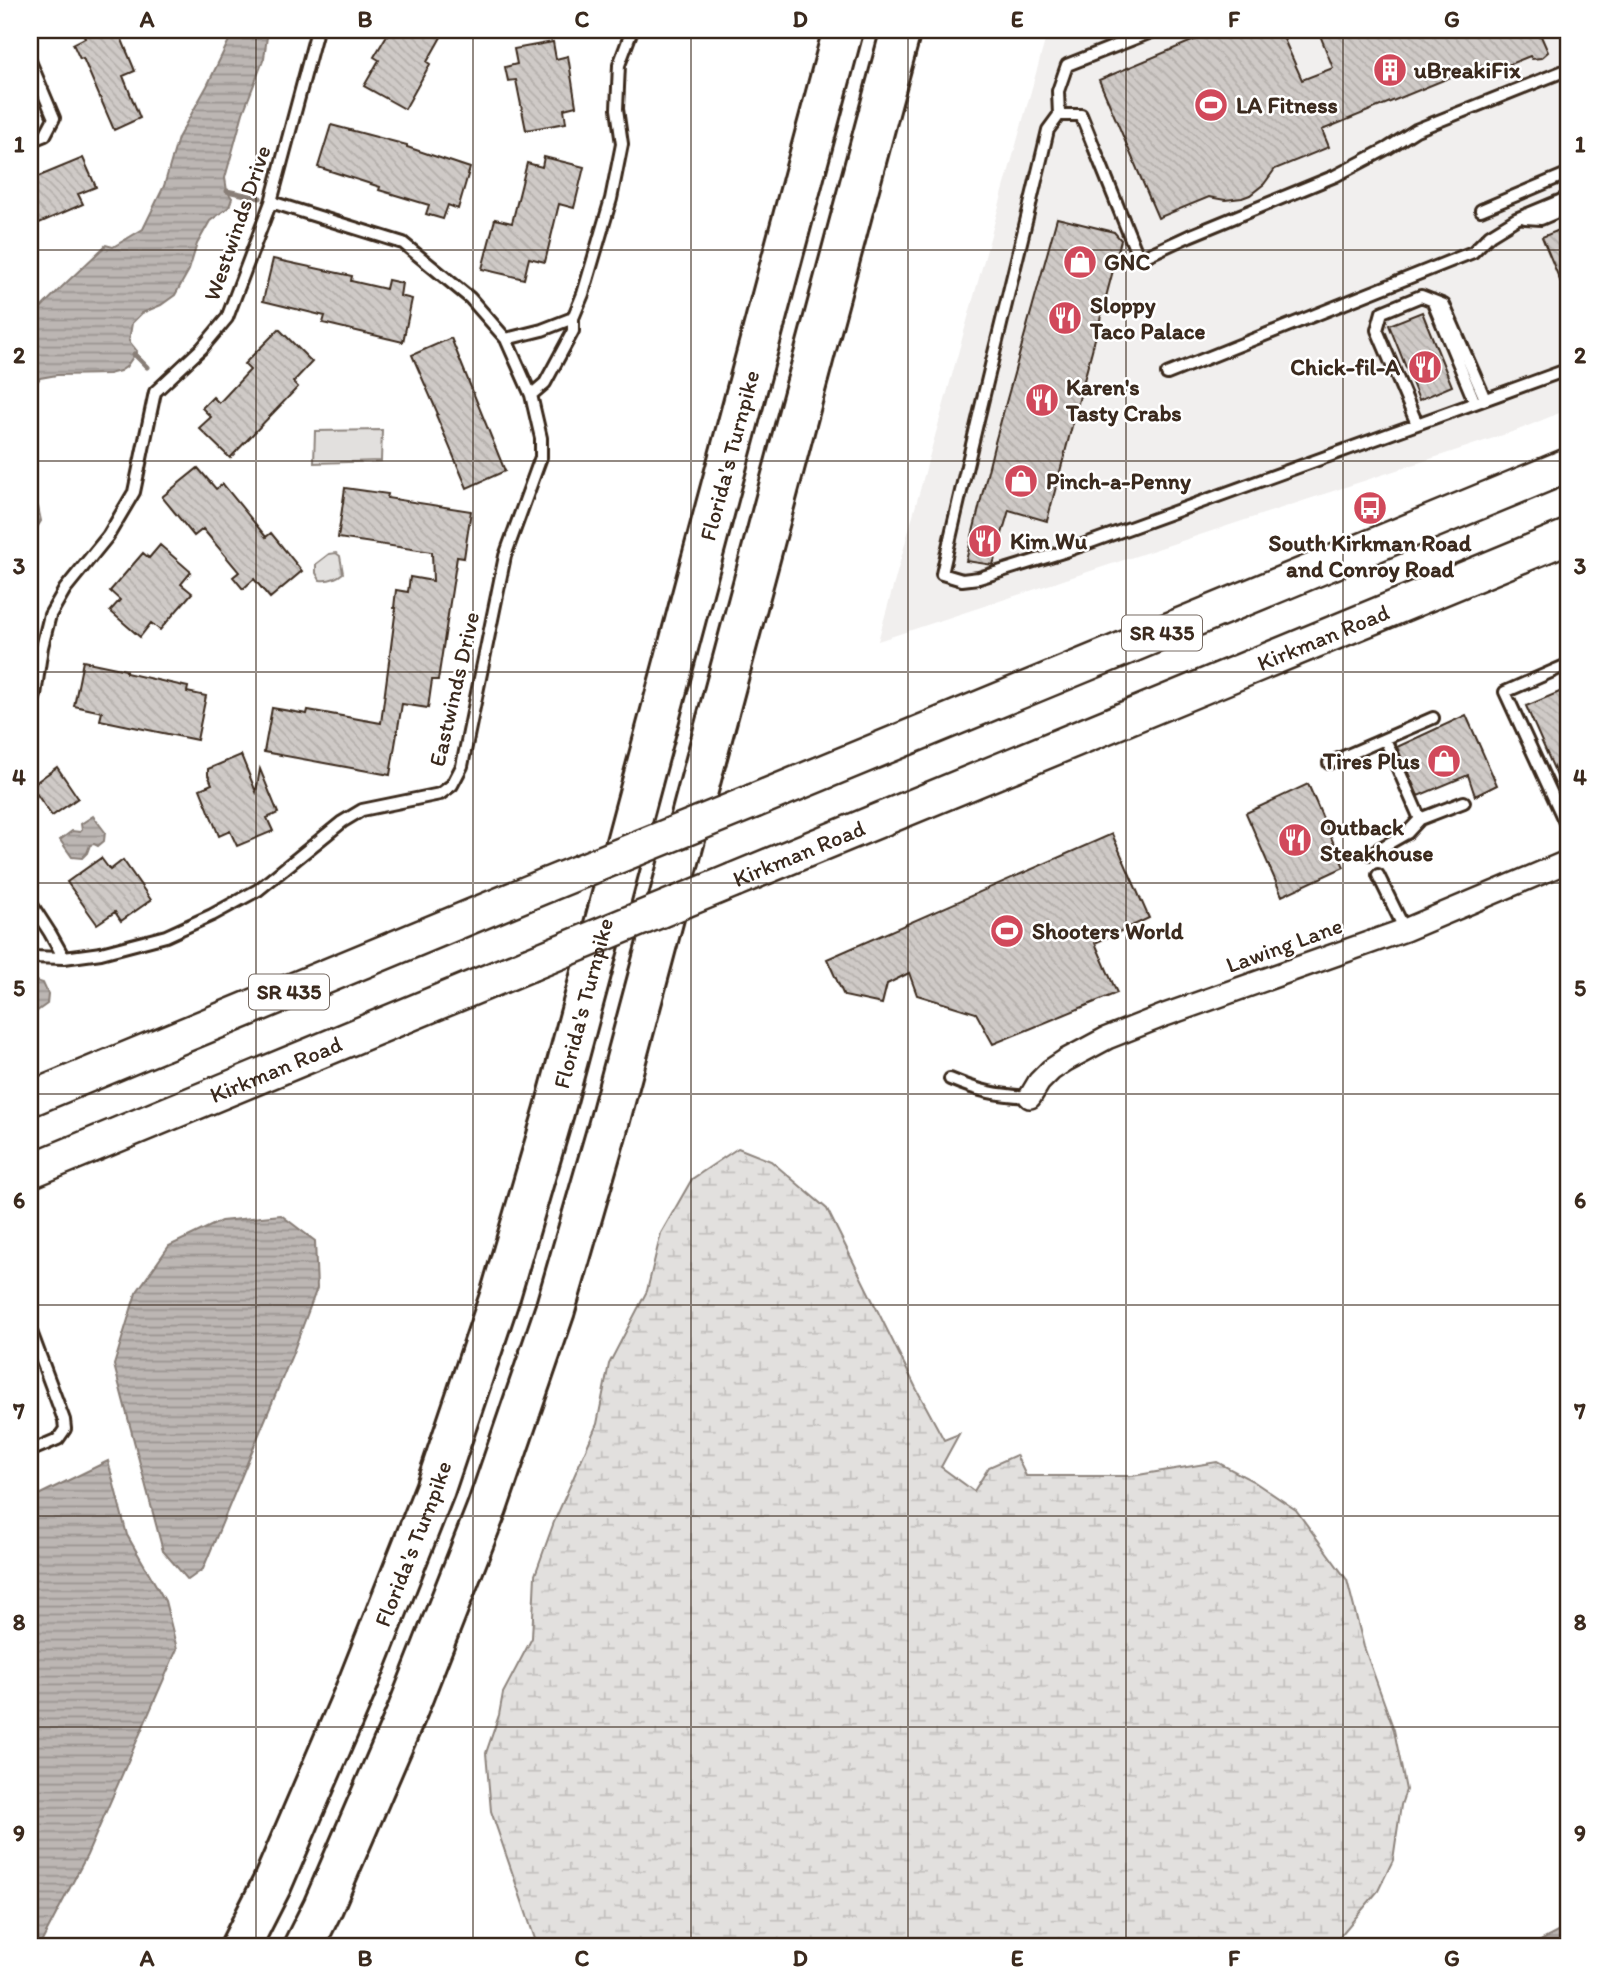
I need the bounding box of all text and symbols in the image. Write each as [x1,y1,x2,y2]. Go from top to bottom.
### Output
text: A [139,5,155,33]
text: B [358,5,373,33]
text: C [575,5,590,33]
text: D [792,5,808,33]
text: E [1011,5,1024,33]
text: F [1228,5,1241,33]
text: G [1444,5,1460,33]
building icon: uBreakiFix [1371,51,1409,89]
place label: uBreakiFix [1413,56,1521,84]
sports icon: LA Fitness [1192,86,1230,124]
place label: LA Fitness [1236,91,1338,119]
text: 1 [14,130,25,158]
text: 1 [1575,130,1586,158]
street label: Westwinds Drive [197,141,277,305]
shop icon: GNC [1061,243,1099,281]
place label: GNC [1104,248,1150,276]
place label: Sloppy Taco Palace [1089,291,1206,345]
restaurant icon: Sloppy Taco Palace [1046,299,1084,337]
text: 2 [13,341,26,369]
text: 2 [1574,341,1587,369]
restaurant icon: Chick-fil-A [1406,348,1444,386]
place label: Chick-fil-A [1290,353,1400,381]
street label: Florida's Turnpike [693,367,766,544]
place label: Karen's Tasty Crabs [1065,373,1182,427]
restaurant icon: Karen's Tasty Crabs [1023,381,1061,419]
shop icon: Pinch-a-Penny [1002,462,1040,500]
place label: Pinch-a-Penny [1046,467,1191,495]
bus stop icon: South Kirkman Road and Conroy Road [1351,489,1389,527]
restaurant icon: Kim Wu [966,522,1004,560]
place label: Kim Wu [1010,527,1088,555]
place label: South Kirkman Road and Conroy Road [1268,529,1472,583]
text: 3 [13,552,26,580]
text: 3 [1574,552,1587,580]
street label: Kirkman Road [1253,598,1393,677]
street label: Eastwinds Drive [423,609,485,769]
road number: SR 435 [1122,616,1202,650]
shop icon: Tires Plus [1425,742,1463,780]
place label: Tires Plus [1322,747,1420,775]
text: 4 [12,763,26,791]
text: 4 [1573,763,1587,791]
place label: Outback Steakhouse [1320,813,1433,867]
street label: Kirkman Road [729,814,869,893]
restaurant icon: Outback Steakhouse [1276,821,1314,859]
street label: Lawing Lane [1222,911,1346,979]
sports icon: Shooters World [988,912,1026,950]
street label: Florida's Turnpike [547,915,619,1092]
place label: Shooters World [1032,917,1184,945]
text: 5 [13,974,25,1002]
road number: SR 435 [249,974,329,1010]
text: 5 [1574,974,1586,1002]
street label: Kirkman Road [206,1030,346,1109]
text: 6 [13,1186,25,1214]
text: 6 [1574,1186,1586,1214]
text: 7 [12,1397,25,1425]
text: 7 [1573,1397,1586,1425]
street label: Florida's Turnpike [368,1457,457,1631]
text: 8 [13,1608,26,1636]
text: 8 [1574,1608,1587,1636]
text: 9 [13,1819,25,1847]
text: 9 [1574,1819,1586,1847]
text: A [139,1944,155,1972]
text: B [358,1944,373,1972]
text: C [575,1944,590,1972]
text: D [792,1944,808,1972]
text: E [1011,1944,1024,1972]
text: F [1228,1944,1241,1972]
text: G [1444,1944,1460,1972]

